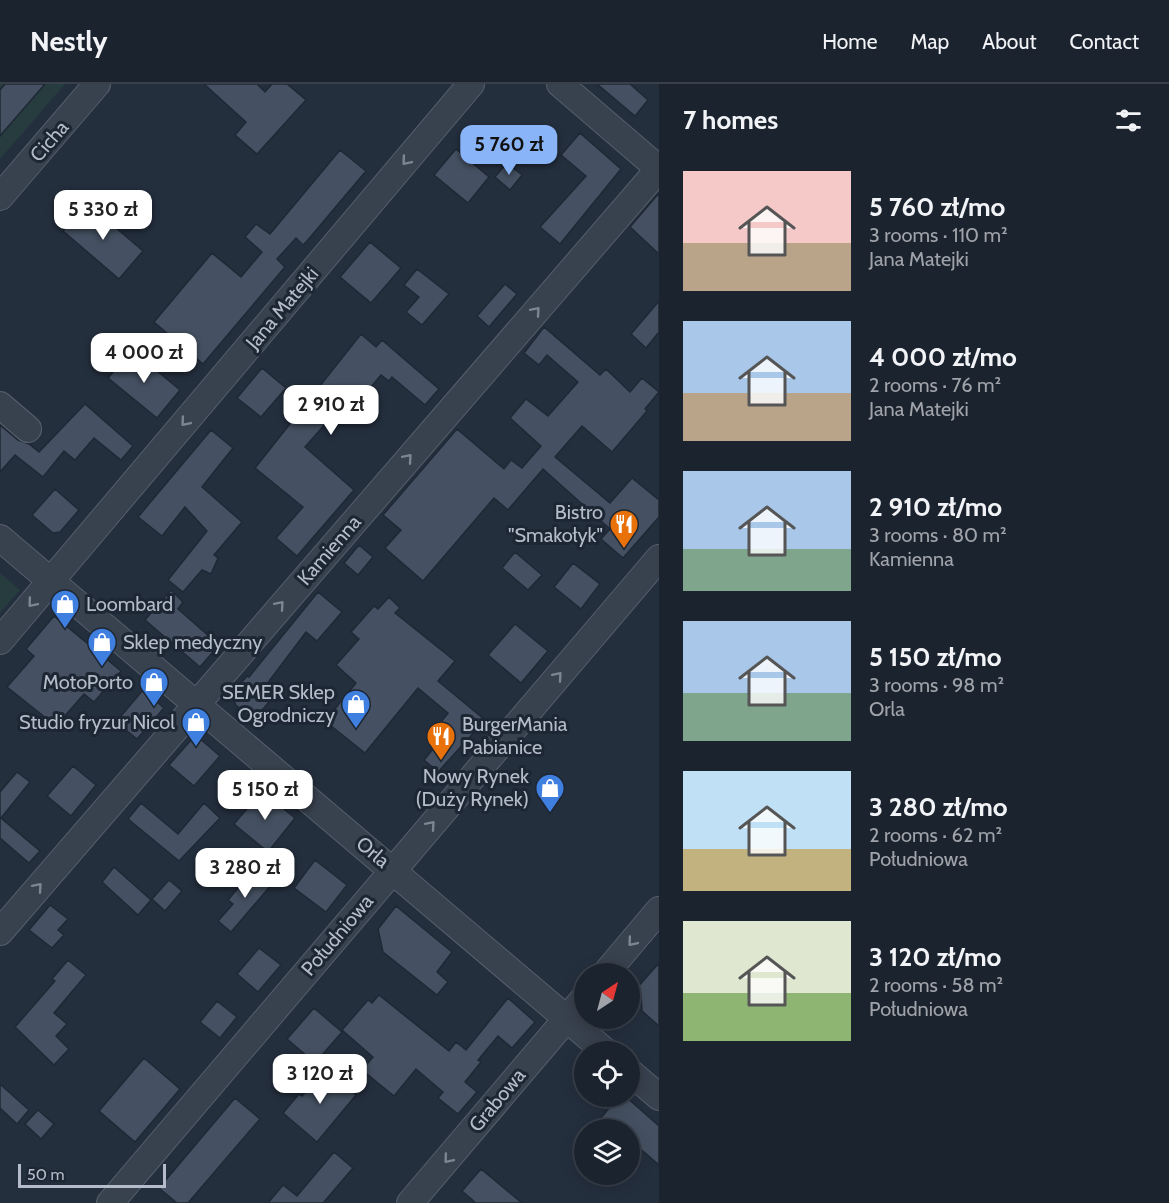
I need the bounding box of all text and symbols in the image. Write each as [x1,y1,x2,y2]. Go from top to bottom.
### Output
text: Nestly [30,24,108,58]
text: Home [822,29,878,54]
text: Map [911,29,949,54]
text: About [982,29,1036,54]
text: Contact [1069,29,1139,54]
text: 7 homes [683,104,778,136]
icon: filters [1112,104,1145,137]
street label: Cicha [25,115,74,166]
pin: 5 760 zł [447,125,571,176]
text: 5 760 zł [474,132,544,156]
one-way arrow [402,154,413,165]
pin: 5 330 zł [41,190,165,241]
text: 5 760 zł/mo [869,191,1005,223]
icon: home [731,195,803,267]
text: 5 330 zł [68,197,138,221]
text: 3 rooms · 110 m² [869,223,1008,247]
text: Jana Matejki [869,247,969,271]
street label: Jana Matejki [240,262,323,355]
one-way arrow [529,307,540,318]
pin: 4 000 zł [82,333,206,384]
text: 4 000 zł [105,340,183,364]
text: 4 000 zł/mo [869,341,1017,373]
icon: home [731,345,803,417]
text: 2 rooms · 76 m² [869,373,1001,397]
pin: 2 910 zł [269,385,393,436]
text: 2 910 zł [298,392,364,416]
text: Jana Matejki [869,397,969,421]
one-way arrow [182,415,193,426]
one-way arrow [401,454,412,465]
text: 2 910 zł/mo [869,491,1002,523]
icon: home [731,495,803,567]
place label: Bistro "Smakołyk" [508,500,603,547]
restaurant icon: Bistro "Smakołyk" [608,508,640,550]
street label: Kamienna [292,510,366,590]
text: 3 rooms · 80 m² [869,523,1007,547]
text: Kamienna [869,547,954,571]
shop icon: Loombard [49,588,81,630]
place label: Loombard [86,592,173,616]
one-way arrow [29,596,40,607]
one-way arrow [273,602,284,612]
shop icon: Sklep medyczny [86,626,118,668]
place label: Sklep medyczny [123,630,262,654]
text: 5 150 zł/mo [869,641,1002,673]
icon: home [731,645,803,717]
shop icon: MotoPorto [138,666,170,708]
place label: MotoPorto [43,670,133,694]
one-way arrow [551,672,562,683]
text: 3 rooms · 98 m² [869,673,1004,697]
place label: SEMER Sklep Ogrodniczy [222,680,335,727]
shop icon: SEMER Sklep Ogrodniczy [340,688,372,730]
text: Orla [869,697,905,721]
shop icon: Studio fryzur Nicol [180,706,212,748]
place label: Studio fryzur Nicol [19,710,175,734]
place label: BurgerMania Pabianice [462,712,568,759]
restaurant icon: BurgerMania Pabianice [425,720,457,762]
place label: Nowy Rynek (Duży Rynek) [415,764,529,811]
pin: 5 150 zł [203,770,327,821]
shop icon: Nowy Rynek (Duży Rynek) [534,772,566,814]
text: 5 150 zł [232,777,298,801]
text: 3 280 zł/mo [869,791,1008,823]
icon: home [731,795,803,867]
one-way arrow [424,821,435,832]
text: 2 rooms · 62 m² [869,823,1002,847]
street label: Orla [352,831,395,873]
text: Południowa [869,847,968,871]
pin: 3 280 zł [183,848,307,899]
text: 3 280 zł [209,855,281,879]
one-way arrow [31,883,42,894]
street label: Południowa [296,889,378,981]
one-way arrow [628,935,639,946]
text: 3 120 zł/mo [869,941,1001,973]
icon: home [731,945,803,1017]
north arrow [574,963,640,1029]
map controls [574,963,640,1185]
text: 2 rooms · 58 m² [869,973,1003,997]
text: Południowa [869,997,968,1021]
button: locate [574,1041,640,1107]
pin: 3 120 zł [258,1054,382,1105]
text: 3 120 zł [287,1061,353,1085]
street label: Grabowa [464,1063,531,1136]
button: layers [574,1119,640,1185]
one-way arrow [444,1152,455,1163]
scale bar [18,1161,166,1188]
text: 50 m [27,1165,64,1184]

